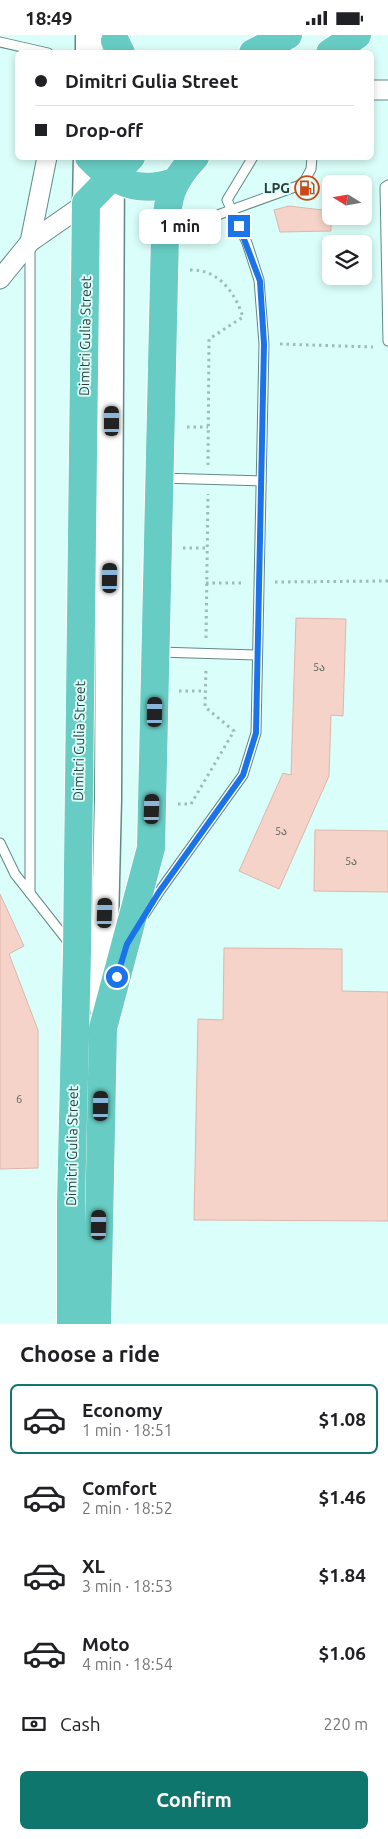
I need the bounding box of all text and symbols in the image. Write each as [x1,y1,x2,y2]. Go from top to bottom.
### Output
text: 18:49 [25,7,73,29]
text: Dimitri Gulia Street [65,70,238,92]
text: Drop-off [65,119,143,141]
fuel station icon: LPG [294,175,320,201]
north arrow [322,175,372,225]
map controls [322,175,372,285]
place label: LPG [264,180,290,196]
callout: 1 min [139,209,222,243]
route end [228,215,250,237]
text: 1 min [160,217,200,235]
button: layers [322,235,372,285]
street label: Dimitri Gulia Street [76,275,94,396]
car [104,406,119,436]
car [102,563,117,593]
house number: 5ა [313,661,325,673]
street label: Dimitri Gulia Street [70,680,88,801]
car [147,697,162,727]
car [143,794,160,824]
house number: 5ა [275,825,287,837]
house number: 5ა [345,855,357,867]
car [96,898,113,928]
route start [106,966,128,988]
street label: Dimitri Gulia Street [63,1085,81,1206]
car [93,1091,108,1121]
house number: 6 [16,1093,22,1105]
car [91,1210,106,1240]
text: Choose a ride [20,1341,160,1366]
icon: car [22,1397,67,1442]
text: Economy [82,1399,163,1421]
text: $1.08 [318,1408,366,1430]
text: 1 min · 18:51 [82,1421,173,1439]
icon: car [22,1475,67,1520]
text: Comfort [82,1477,157,1499]
text: $1.46 [318,1486,366,1508]
text: 2 min · 18:52 [82,1499,173,1517]
icon: car [22,1553,67,1598]
text: XL [82,1555,105,1577]
text: $1.84 [318,1564,366,1586]
text: 3 min · 18:53 [82,1577,173,1595]
icon: car [22,1631,67,1676]
text: Moto [82,1633,130,1655]
text: $1.06 [318,1642,366,1664]
text: 4 min · 18:54 [82,1655,173,1673]
icon: cash [20,1710,48,1738]
text: Cash [60,1713,101,1735]
text: 220 m [323,1715,368,1733]
button: Confirm [20,1771,368,1829]

